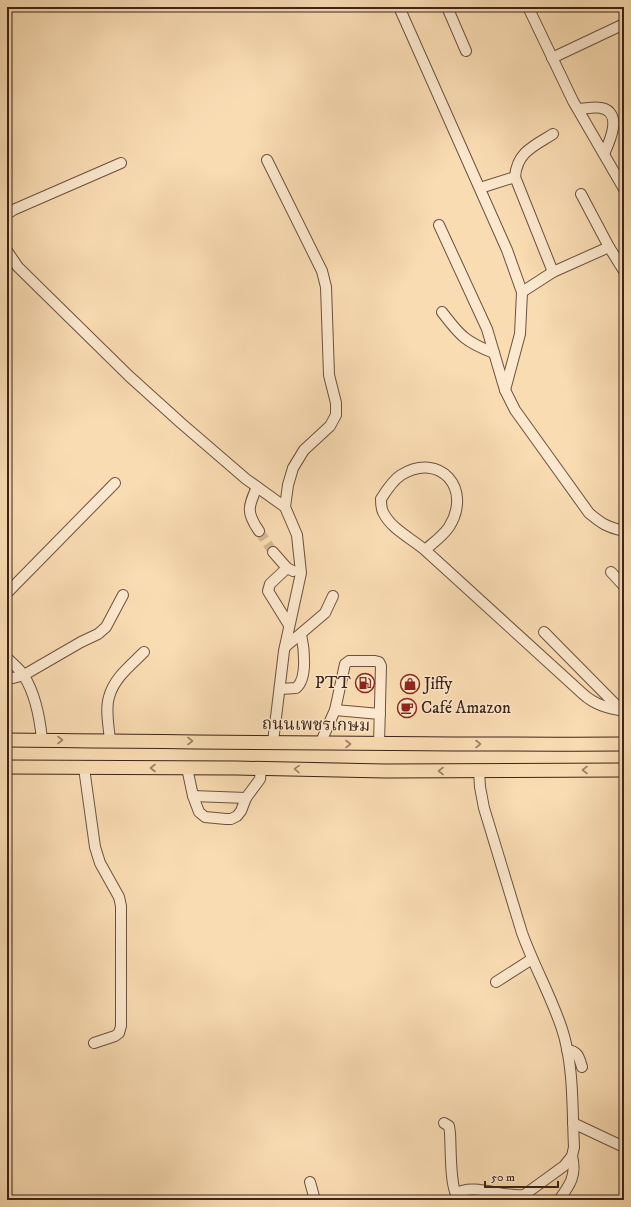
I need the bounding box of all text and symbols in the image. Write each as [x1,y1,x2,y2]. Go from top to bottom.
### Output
place label: PTT [315,672,351,694]
fuel station icon: PTT [354,672,376,694]
shop icon: Jiffy [399,673,421,695]
place label: Jiffy [422,673,453,695]
cafe icon: Café Amazon [396,697,418,719]
place label: Café Amazon [421,697,511,719]
street label: ถนนเพชรเกษม [262,713,370,737]
one-way arrow [57,736,63,745]
one-way arrow [187,737,193,745]
one-way arrow [345,740,351,748]
one-way arrow [475,740,481,748]
one-way arrow [150,764,156,772]
one-way arrow [294,765,300,773]
one-way arrow [582,766,588,774]
one-way arrow [438,767,444,775]
scale bar [485,1163,558,1189]
text: 50 m [491,1170,515,1185]

